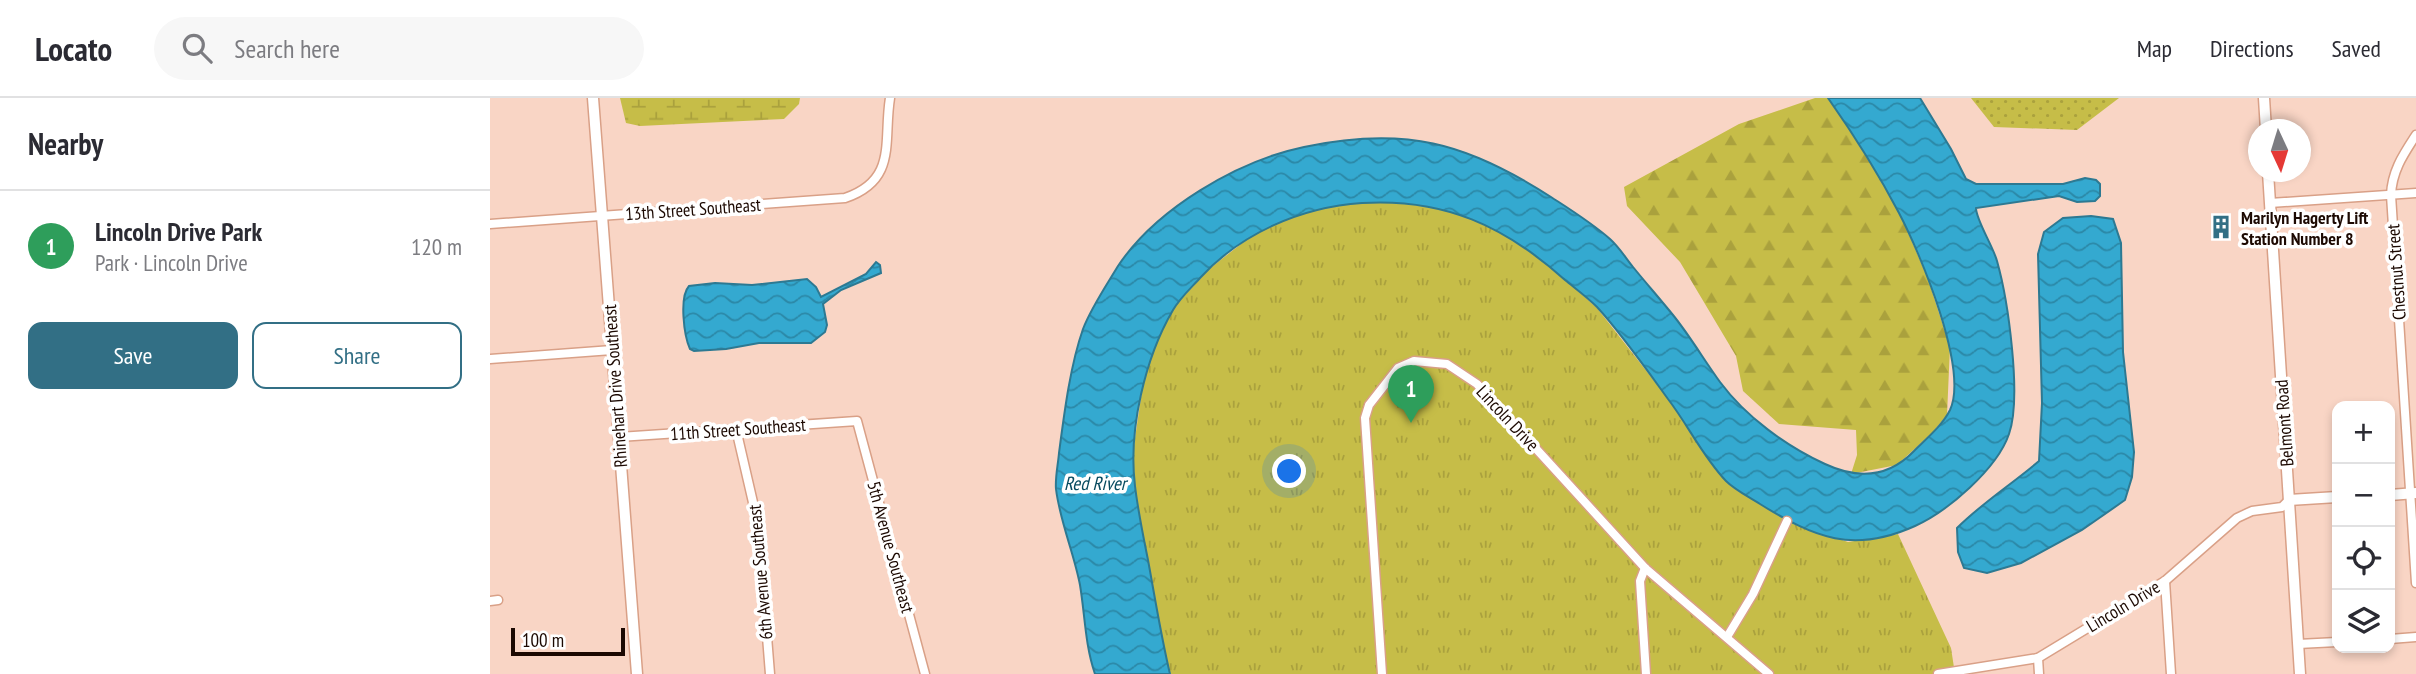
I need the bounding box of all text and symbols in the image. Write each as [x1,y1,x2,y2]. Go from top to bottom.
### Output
search box [154,17,644,80]
text: Locato [35,27,112,70]
icon: search [178,29,216,67]
text: Search here [234,32,340,65]
text: Map [2137,33,2172,64]
text: Directions [2210,33,2294,64]
text: Saved [2332,33,2381,64]
north arrow [2248,119,2311,182]
text: Nearby [28,124,103,163]
street label: 13th Street Southeast [624,193,762,225]
place label: Marilyn Hagerty Lift Station Number 8 [2241,206,2369,250]
building icon: Marilyn Hagerty Lift Station Number 8 [2207,213,2235,241]
text: Lincoln Drive Park [95,215,262,248]
street label: Chestnut Street [2381,223,2411,321]
text: 1 [46,232,57,261]
text: 120 m [411,232,462,261]
text: Park · Lincoln Drive [95,248,248,277]
street label: Rhinehart Drive Southeast [598,304,632,468]
button: Save [28,322,238,389]
button: Share [252,322,462,389]
pin: 1 [1388,365,1434,423]
street label: Belmont Road [2269,379,2299,467]
street label: Lincoln Drive [1472,380,1544,456]
map controls [2332,401,2395,653]
button: + [2332,401,2395,464]
street label: 11th Street Southeast [669,413,807,445]
your location [1272,454,1306,488]
button: − [2332,464,2395,527]
water label: Red River [1064,471,1129,495]
street label: 5th Avenue Southeast [862,479,920,615]
street label: 6th Avenue Southeast [743,503,777,640]
button: locate [2332,527,2395,590]
street label: Lincoln Drive [2082,575,2164,637]
button: layers [2332,590,2395,653]
scale bar [511,625,625,657]
text: 100 m [522,628,564,652]

